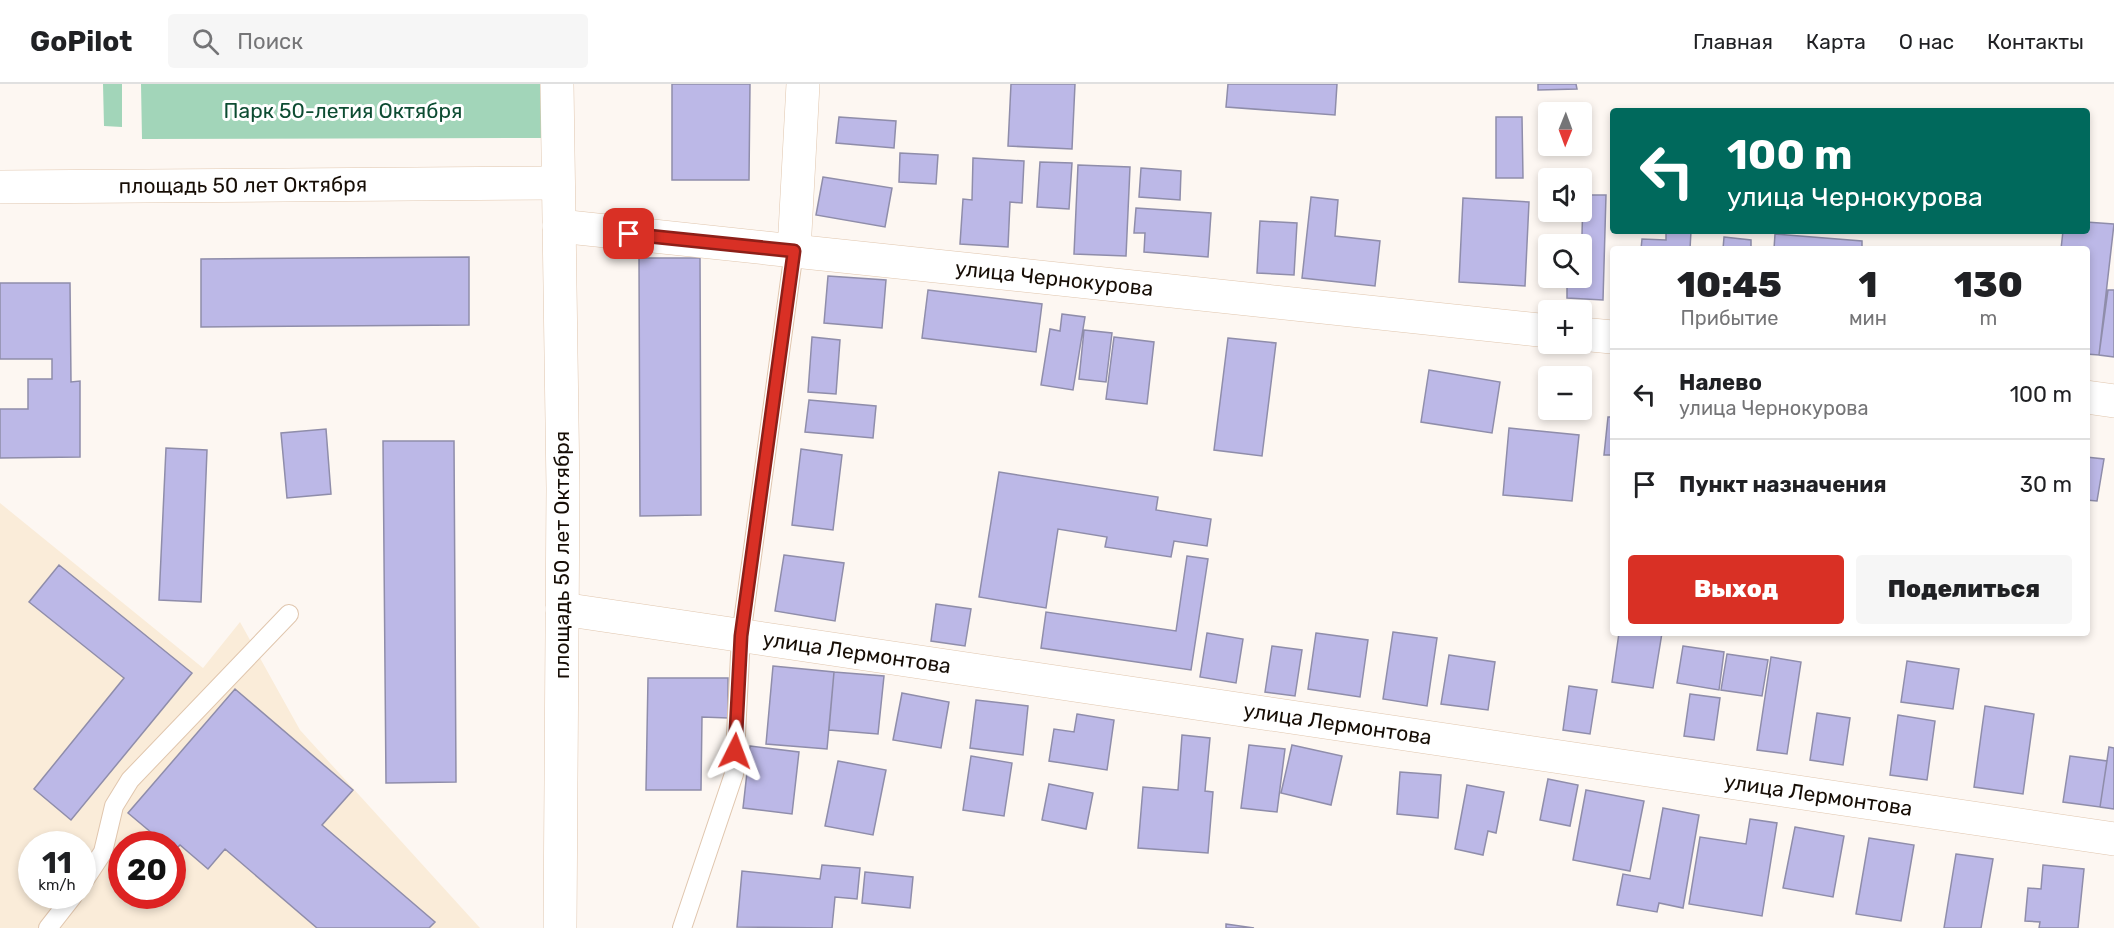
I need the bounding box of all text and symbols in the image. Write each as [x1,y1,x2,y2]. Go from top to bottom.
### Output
search box [168,14,588,68]
text: GoPilot [30,25,132,58]
icon: search [189,25,222,58]
text: Поиск [237,28,303,55]
text: Главная [1693,29,1773,54]
text: Карта [1806,29,1866,54]
text: О нас [1899,29,1954,54]
text: Контакты [1987,29,2084,54]
park label: Парк 50-летия Октября [224,98,462,123]
north arrow [1538,102,1592,156]
map controls [1538,102,1592,420]
text: 100 m [1727,130,1852,180]
icon: left [1628,132,1706,210]
button: sound [1538,168,1592,222]
street label: площадь 50 лет Октября [119,171,367,198]
text: улица Чернокурова [1727,181,1983,213]
pin [603,208,654,259]
icon: arrive [612,217,645,250]
button: search [1538,234,1592,288]
street label: улица Чернокурова [954,255,1155,301]
text: 10:45 [1677,263,1782,306]
text: 1 [1858,263,1877,306]
text: 130 [1954,263,2023,306]
button: + [1538,300,1592,354]
text: Прибытие [1681,306,1778,330]
text: мин [1849,306,1887,330]
text: m [1980,306,1997,330]
button: − [1538,366,1592,420]
text: Налево [1679,369,1762,396]
icon: left [1628,378,1661,411]
text: 100 m [2010,381,2072,408]
text: улица Чернокурова [1679,396,1869,420]
street label: площадь 50 лет Октября [549,431,574,679]
icon: arrive [1628,468,1661,501]
text: Пункт назначения [1679,471,1887,498]
text: 30 m [2020,471,2072,498]
button: Выход [1628,555,1844,624]
button: Поделиться [1856,555,2072,624]
street label: улица Лермонтова [761,626,953,678]
street label: улица Лермонтова [1242,697,1433,750]
position arrow [703,719,767,783]
street label: улица Лермонтова [1723,768,1914,821]
speed limit sign: 20 [108,831,186,909]
text: 11 [42,845,72,881]
text: km/h [38,876,76,894]

